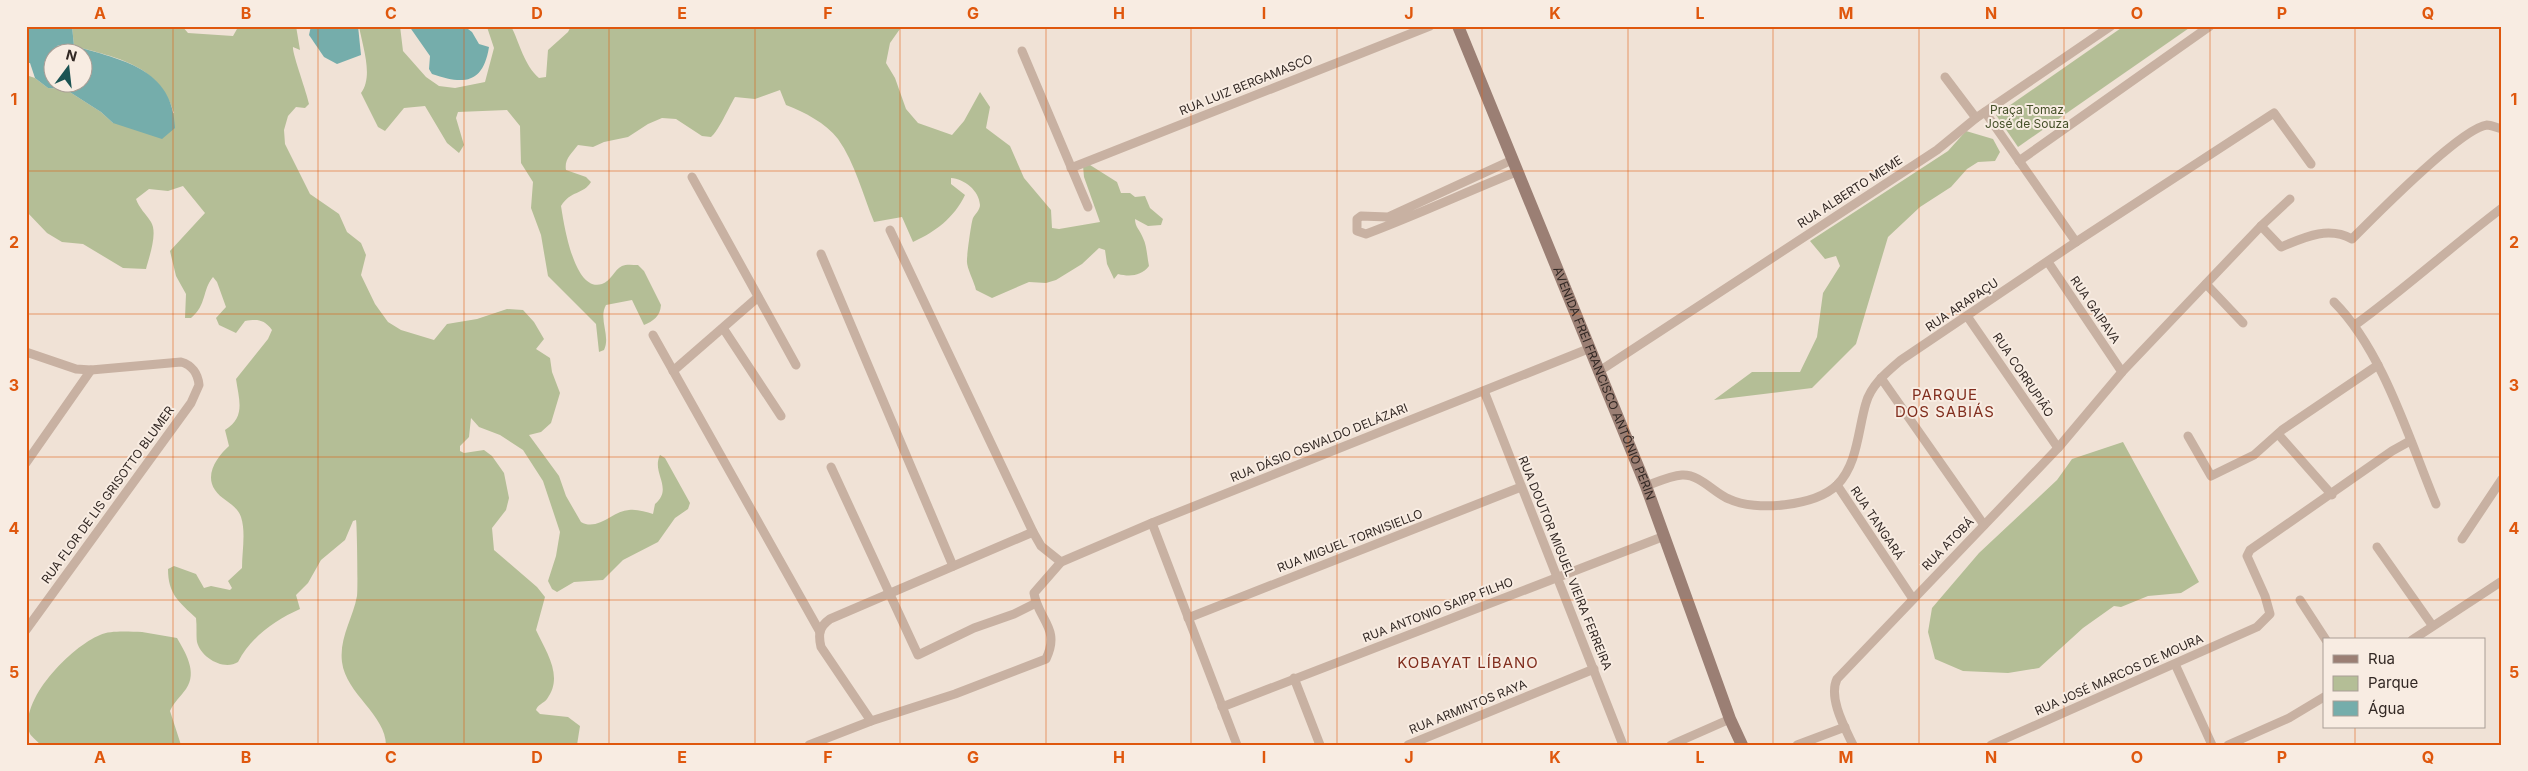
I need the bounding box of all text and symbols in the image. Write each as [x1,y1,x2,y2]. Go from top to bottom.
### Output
text: A [94,3,106,23]
text: B [241,3,251,23]
text: C [385,3,397,23]
text: D [531,3,543,23]
text: E [677,3,687,23]
text: F [823,3,833,23]
text: G [967,3,979,23]
text: H [1113,3,1125,23]
text: I [1262,3,1266,23]
text: J [1404,3,1414,23]
text: K [1549,3,1561,23]
text: L [1695,3,1705,23]
text: M [1839,3,1853,23]
text: N [1985,3,1997,23]
text: O [2131,3,2143,23]
text: P [2277,3,2287,23]
text: Q [2422,3,2434,23]
north arrow [42,42,92,92]
text: N [64,45,79,65]
street label: RUA LUIZ BERGAMASCO [1177,51,1315,118]
text: 1 [11,89,17,109]
text: 1 [2511,89,2517,109]
park label: Praça Tomaz José de Souza [1985,102,2069,131]
street label: RUA ALBERTO MEME [1794,152,1905,231]
text: 2 [9,232,19,252]
text: 2 [2509,232,2519,252]
street label: AVENIDA FREI FRANCISCO ANTÔNIO PERIN [1550,264,1658,502]
street label: RUA GAIPAVA [2067,273,2124,346]
street label: RUA ARAPAÇU [1922,275,2001,334]
street label: RUA CORRUPIÃO [1990,330,2057,420]
text: 3 [9,375,19,395]
text: 3 [2509,375,2519,395]
district label: PARQUE DOS SABIÁS [1895,385,1995,421]
street label: RUA DÁSIO OSWALDO DELÁZARI [1228,400,1410,485]
street label: RUA FLOR DE LIS GRISOTTO BLUMER [38,403,177,586]
street label: RUA DOUTOR MIGUEL VIEIRA FERREIRA [1516,454,1615,672]
street label: RUA TANGARÁ [1847,483,1907,562]
street label: RUA MIGUEL TORNISIELLO [1275,506,1425,575]
street label: RUA ATOBÁ [1919,514,1977,573]
text: 4 [9,518,20,538]
text: 4 [2509,518,2520,538]
street label: RUA ANTONIO SAIPP FILHO [1361,574,1515,645]
street label: RUA JOSÉ MARCOS DE MOURA [2032,631,2205,718]
legend [2323,638,2486,728]
text: Rua [2368,649,2395,668]
district label: KOBAYAT LÍBANO [1397,653,1539,672]
text: 5 [9,662,19,682]
text: 5 [2509,662,2519,682]
text: Parque [2368,673,2418,692]
street label: RUA ARMINTOS RAYA [1407,676,1529,737]
text: Água [2368,699,2405,718]
text: A [94,747,106,767]
text: B [241,747,251,767]
text: C [385,747,397,767]
text: D [531,747,543,767]
text: E [677,747,687,767]
text: F [823,747,833,767]
text: G [967,747,979,767]
text: H [1113,747,1125,767]
text: I [1262,747,1266,767]
text: J [1404,747,1414,767]
text: K [1549,747,1561,767]
text: L [1695,747,1705,767]
text: M [1839,747,1853,767]
text: N [1985,747,1997,767]
text: O [2131,747,2143,767]
text: P [2277,747,2287,767]
text: Q [2422,747,2434,767]

